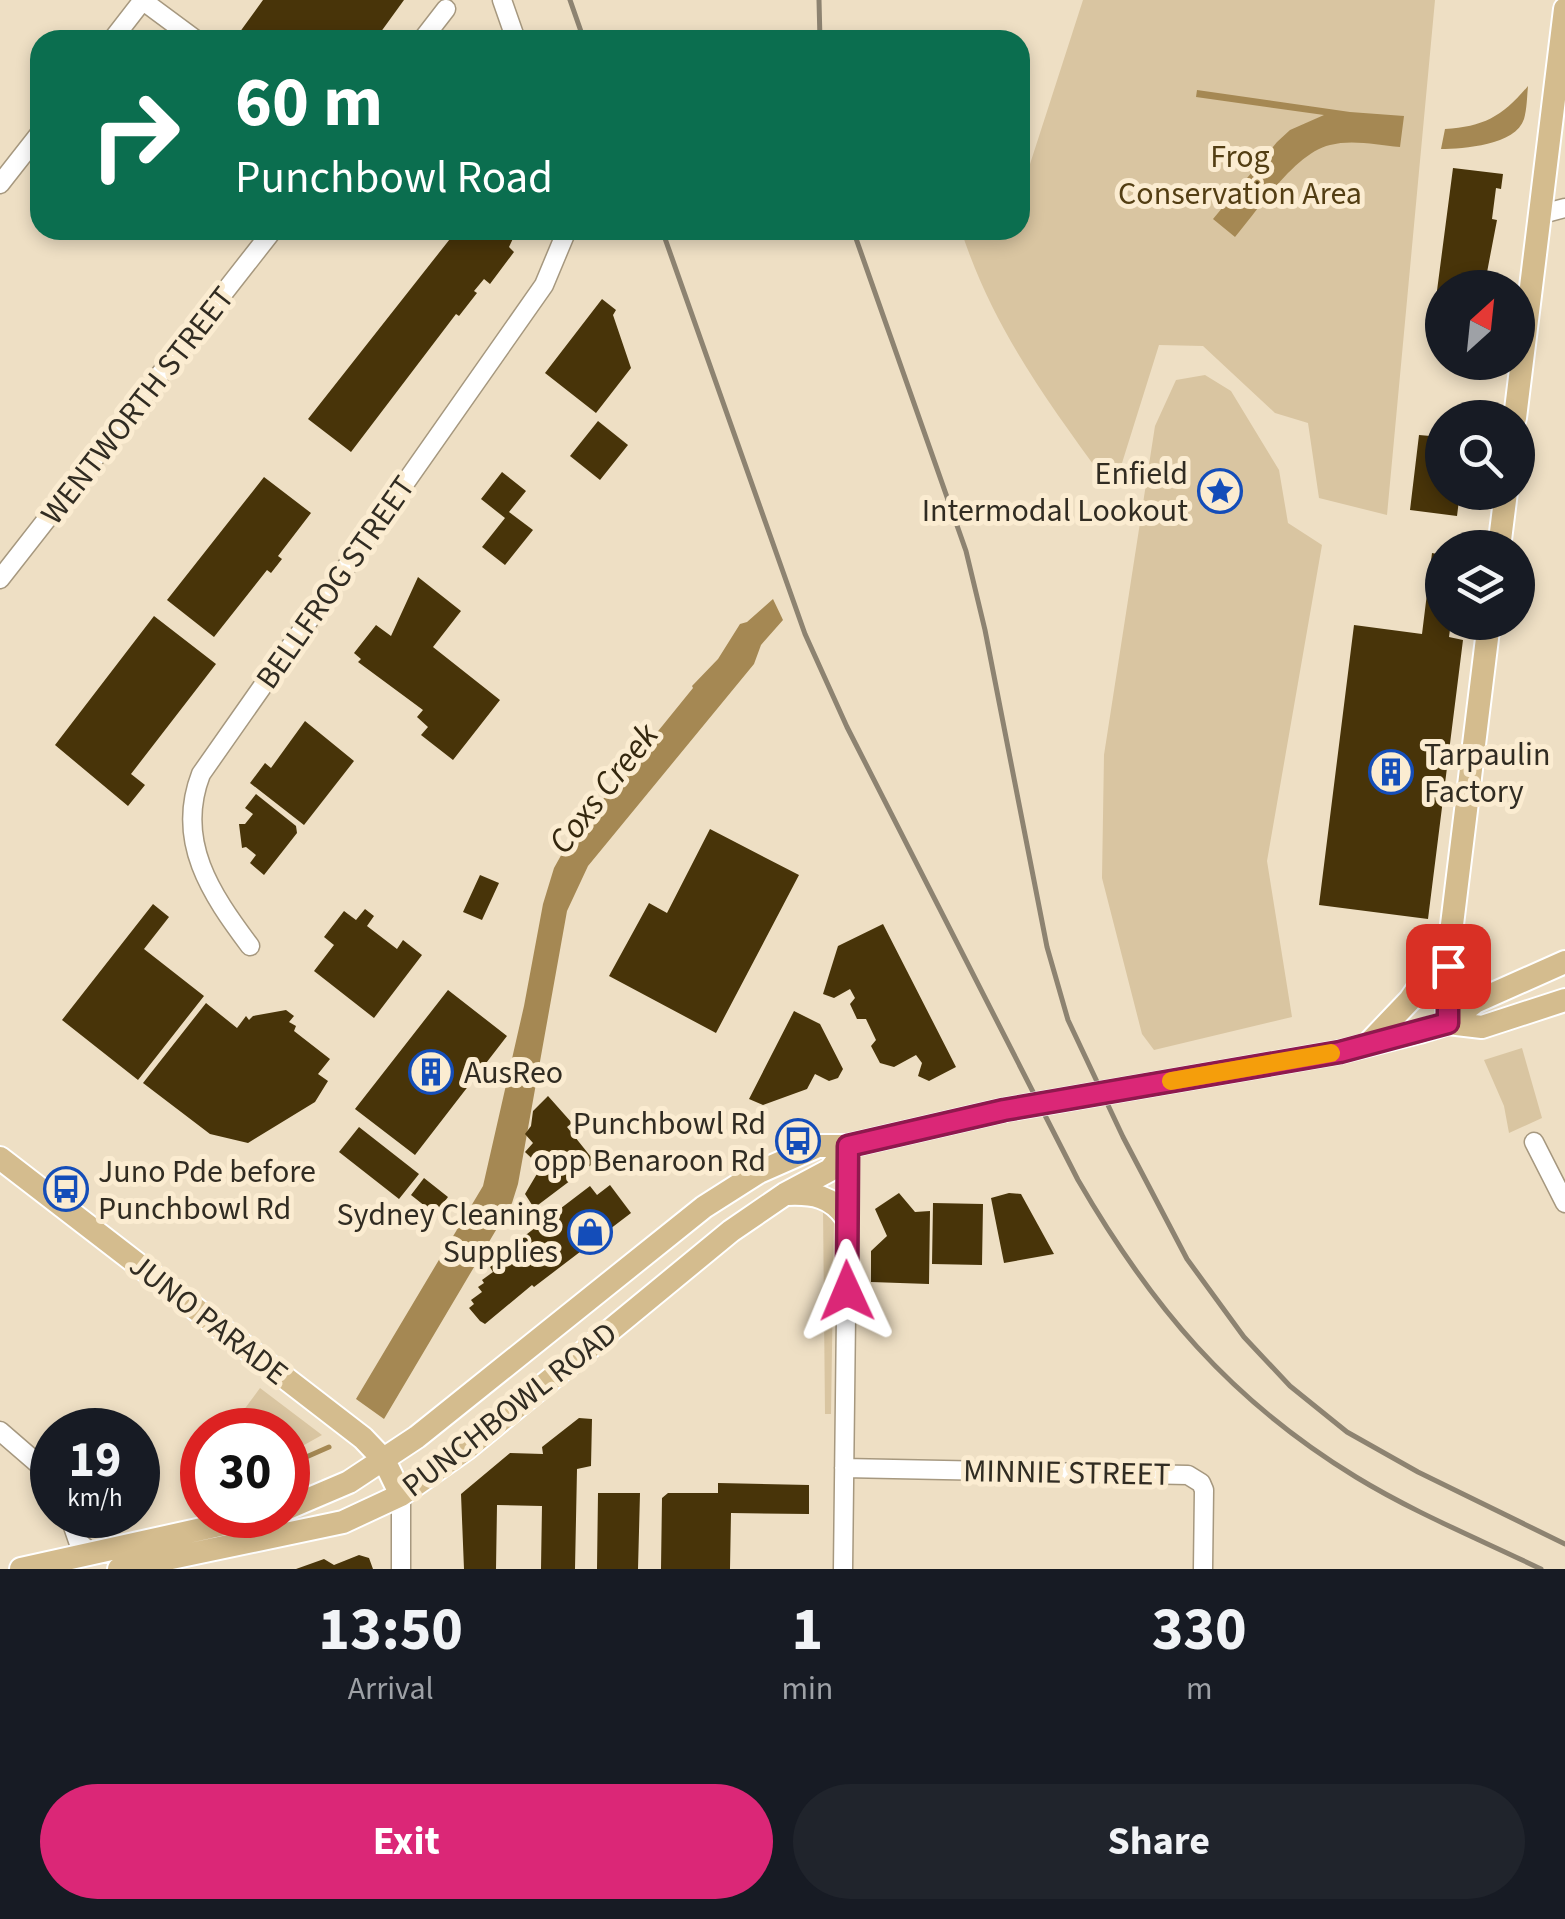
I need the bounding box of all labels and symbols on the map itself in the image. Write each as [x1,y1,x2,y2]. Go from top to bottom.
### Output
park label: Frog Conservation Area [1118,134,1362,217]
north arrow [1425,270,1535,380]
street label: WENTWORTH STREET [30,277,245,534]
place label: Enfield Intermodal Lookout [922,451,1188,534]
street label: BELLFROG STREET [245,467,427,699]
place icon: Enfield Intermodal Lookout [1197,468,1243,514]
water label: Coxs Creek [537,712,672,865]
place label: Tarpaulin Factory [1424,732,1550,815]
building icon: Tarpaulin Factory [1368,749,1414,795]
pin [1406,924,1491,1009]
building icon: AusReo [408,1049,454,1095]
place label: AusReo [464,1050,563,1096]
place label: Punchbowl Rd opp Benaroon Rd [533,1101,766,1184]
bus stop icon: Punchbowl Rd opp Benaroon Rd [775,1118,821,1164]
place label: Juno Pde before Punchbowl Rd [98,1149,316,1232]
bus stop icon: Juno Pde before Punchbowl Rd [43,1166,89,1212]
place label: Sydney Cleaning Supplies [336,1192,558,1275]
shop icon: Sydney Cleaning Supplies [567,1209,613,1255]
position arrow [795,1239,899,1343]
street label: JUNO PARADE [119,1243,298,1397]
street label: PUNCHBOWL ROAD [392,1311,627,1508]
speed limit sign: 30 [180,1408,310,1538]
street label: MINNIE STREET [963,1448,1171,1498]

